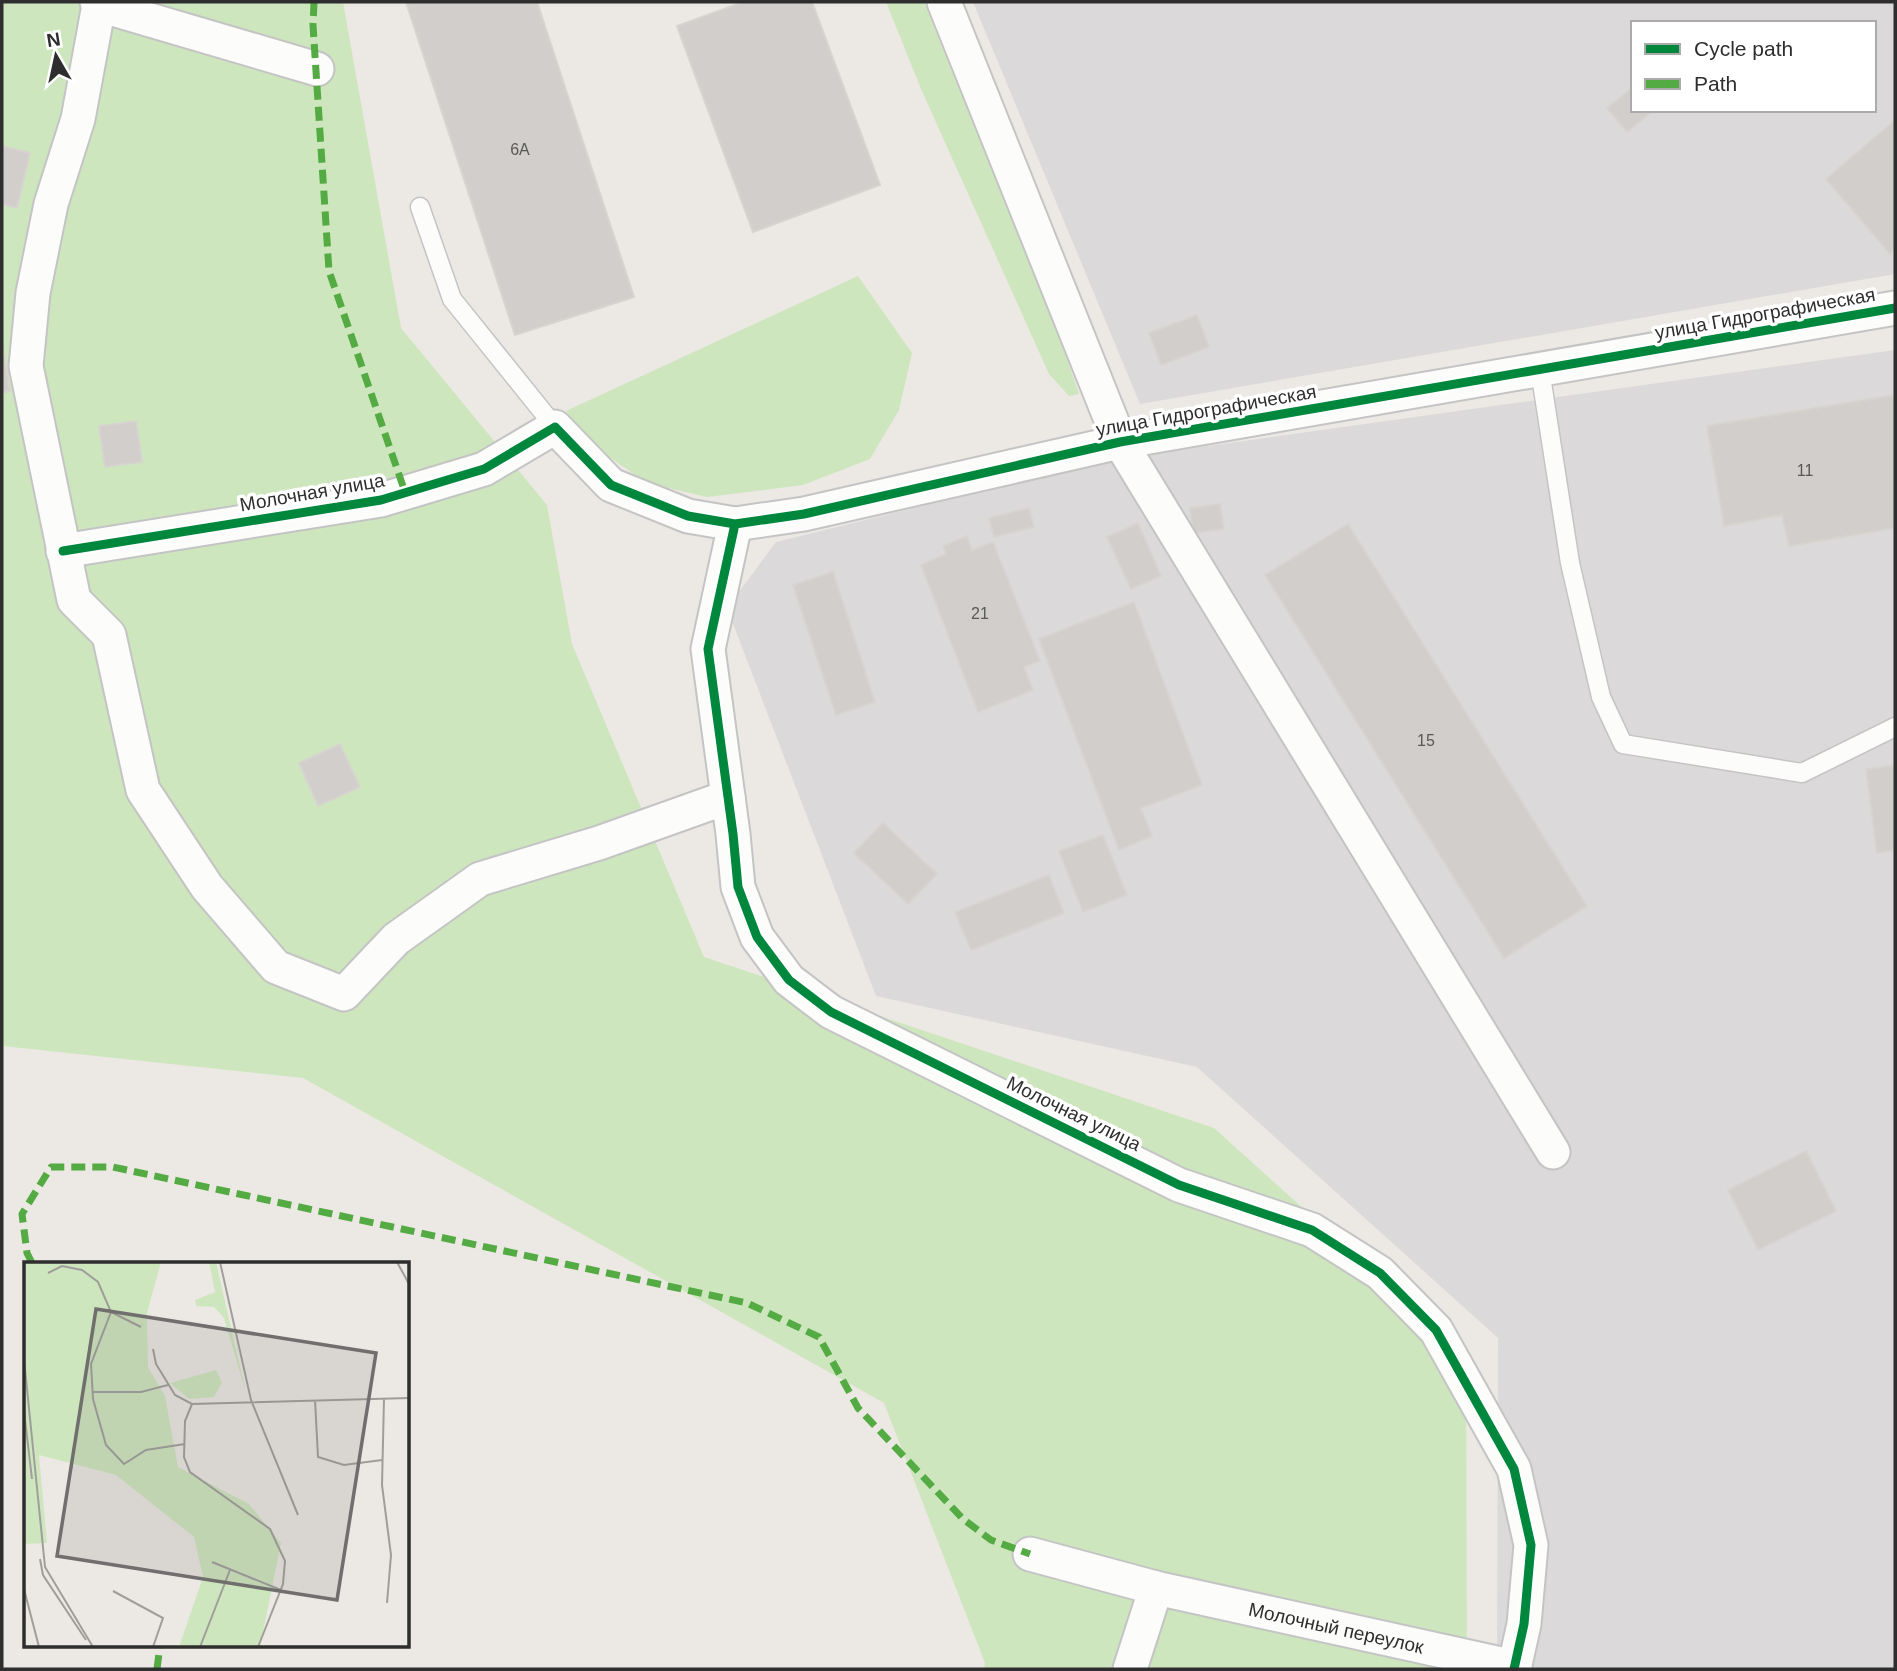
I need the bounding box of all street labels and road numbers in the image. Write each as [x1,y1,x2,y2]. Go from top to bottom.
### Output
street label: улица Гидрографическая [1653,284,1877,343]
street label: улица Гидрографическая [1094,381,1318,440]
street label: Молочная улица [238,469,386,516]
street label: Молочная улица [1003,1072,1145,1155]
street label: Молочный переулок [1247,1599,1426,1658]

